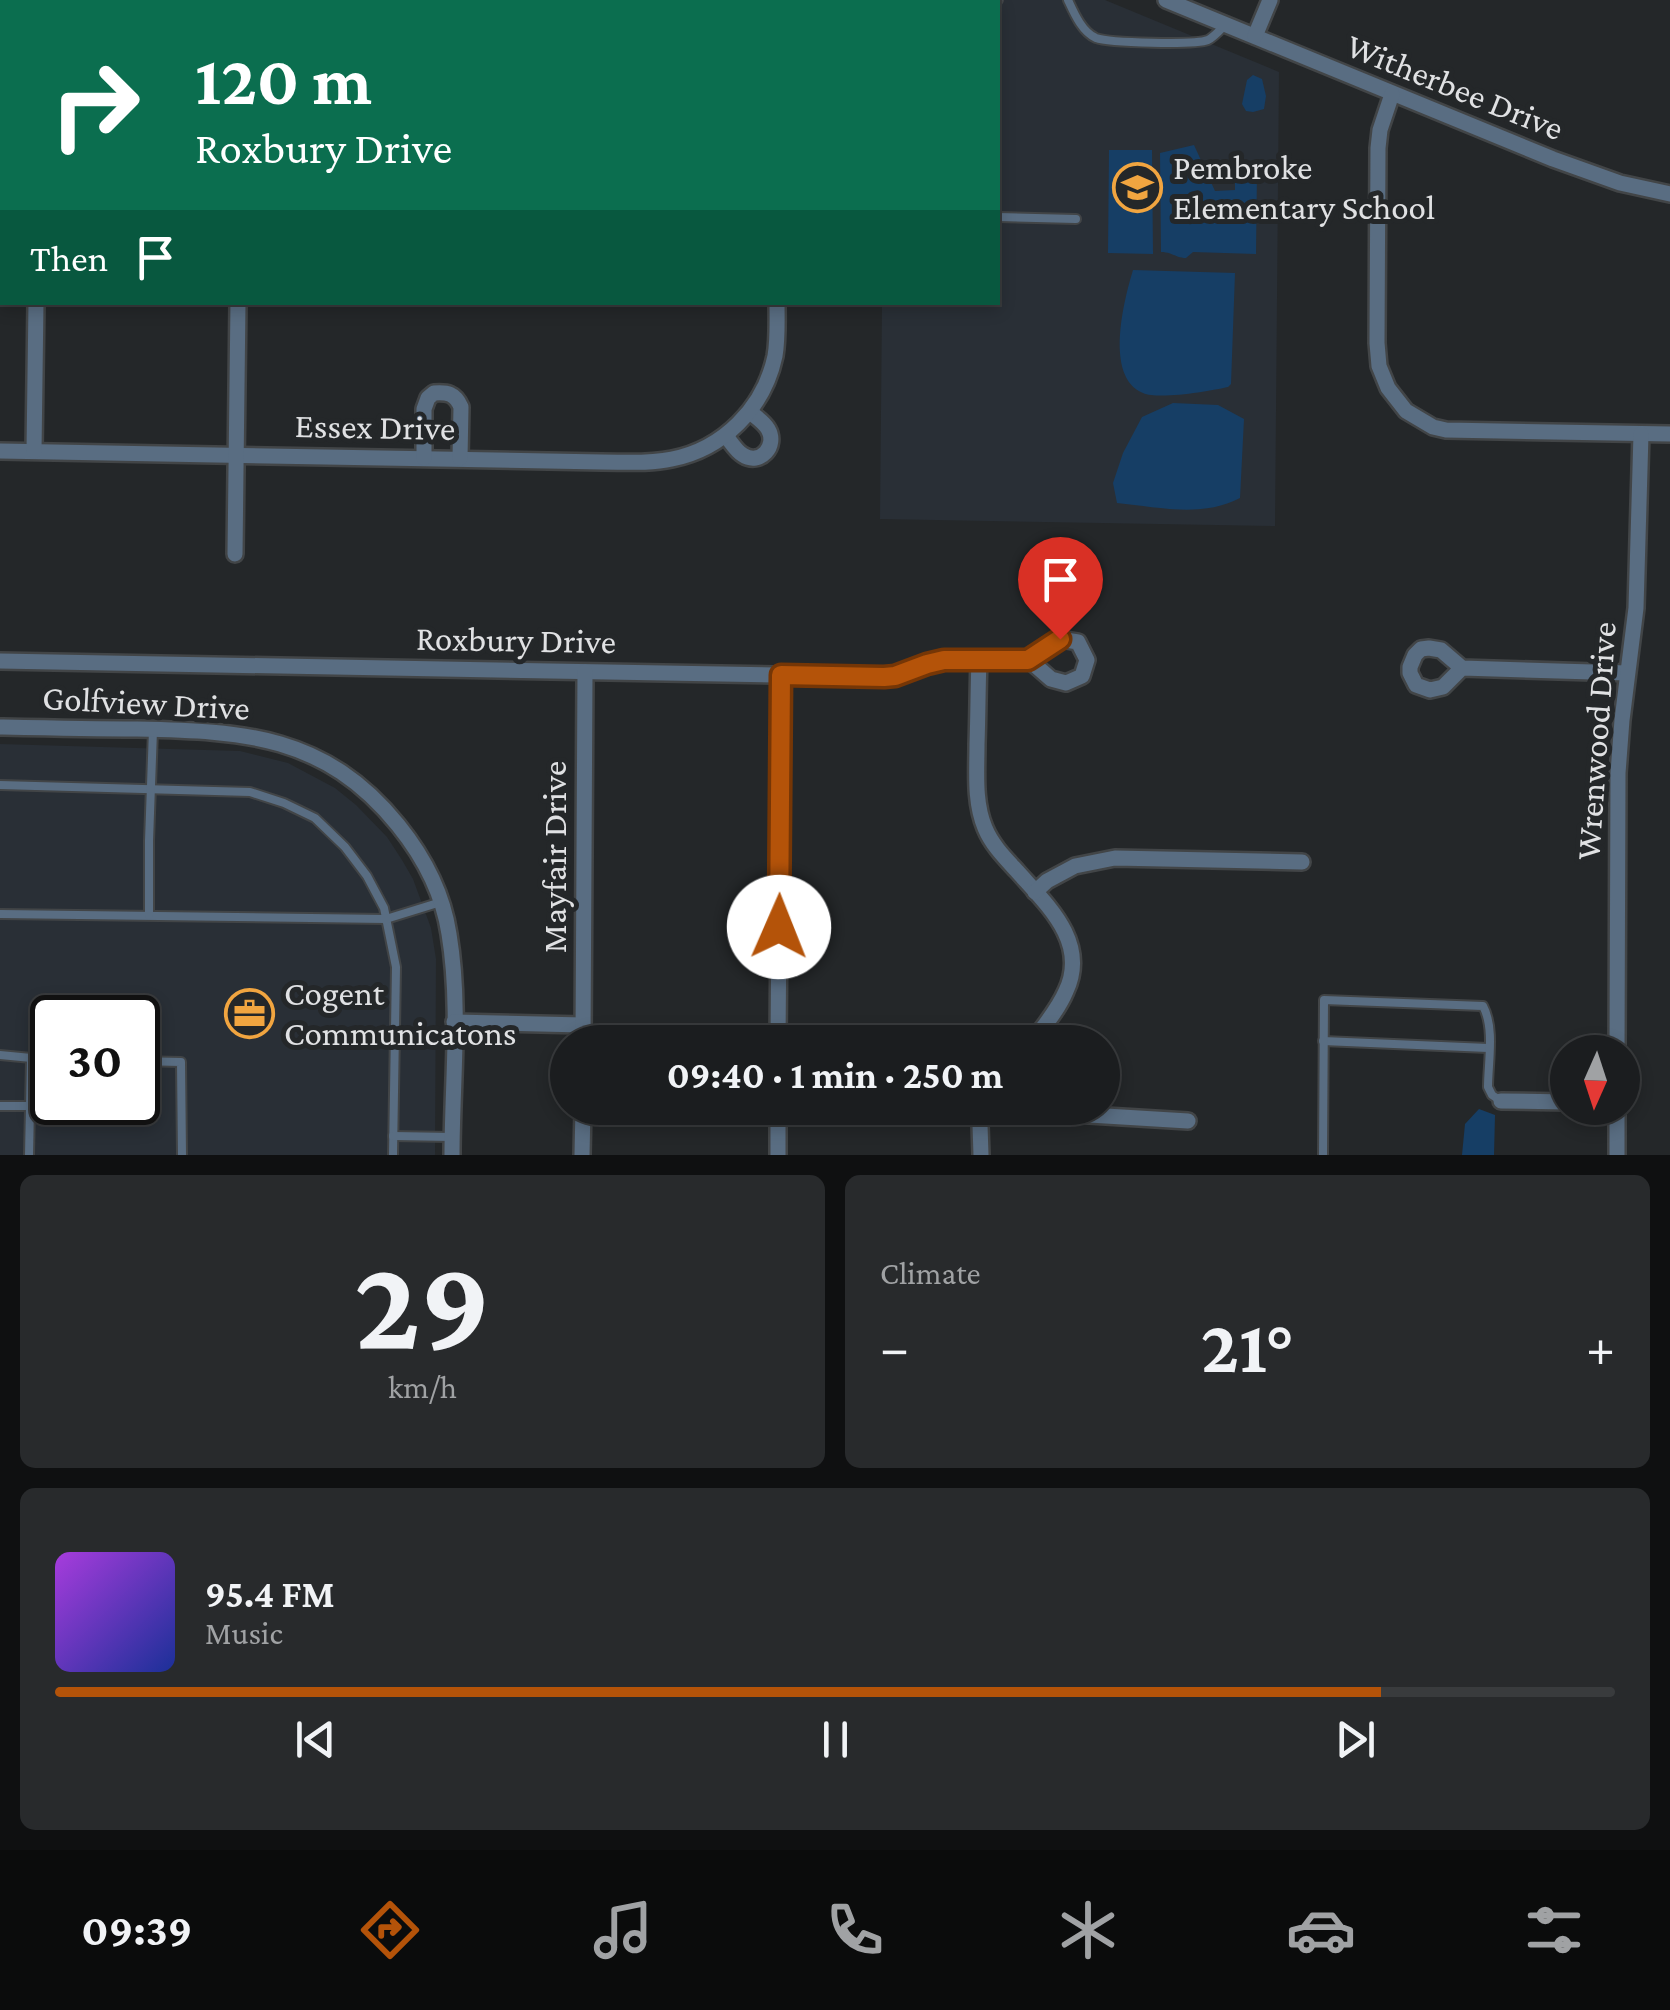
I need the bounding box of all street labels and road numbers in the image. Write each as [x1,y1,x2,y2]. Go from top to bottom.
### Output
street label: Witherbee Drive [1341,26,1569,148]
street label: Essex Drive [294,406,456,448]
street label: Roxbury Drive [416,619,616,661]
street label: Wrenwood Drive [1568,621,1624,861]
street label: Golfview Drive [41,678,251,728]
street label: Mayfair Drive [535,761,574,953]

